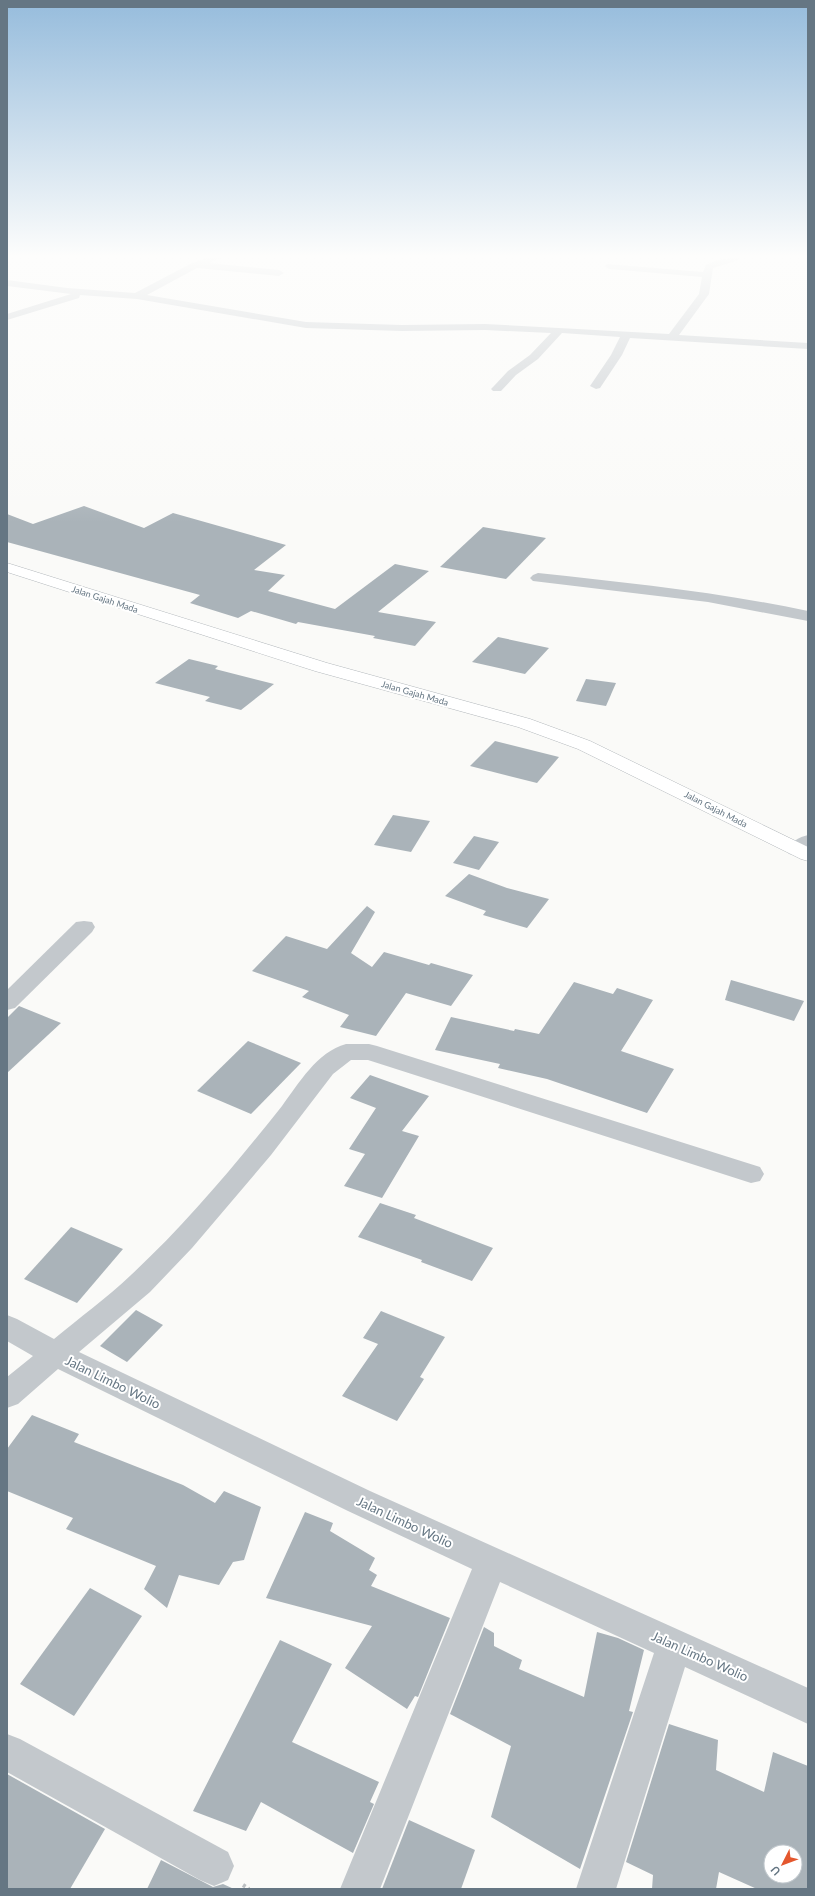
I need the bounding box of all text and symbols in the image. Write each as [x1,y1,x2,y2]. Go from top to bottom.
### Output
street label: Jalan Gajah Mada [70,583,140,615]
street label: Jalan Gajah Mada [380,678,450,708]
street label: Jalan Gajah Mada [683,788,749,830]
street label: Jalan Limbo Wolio [63,1352,163,1412]
street label: Jalan Limbo Wolio [355,1493,455,1551]
street label: Jalan Limbo Wolio [649,1628,751,1684]
north arrow [763,1844,803,1884]
text: U [768,1864,783,1878]

